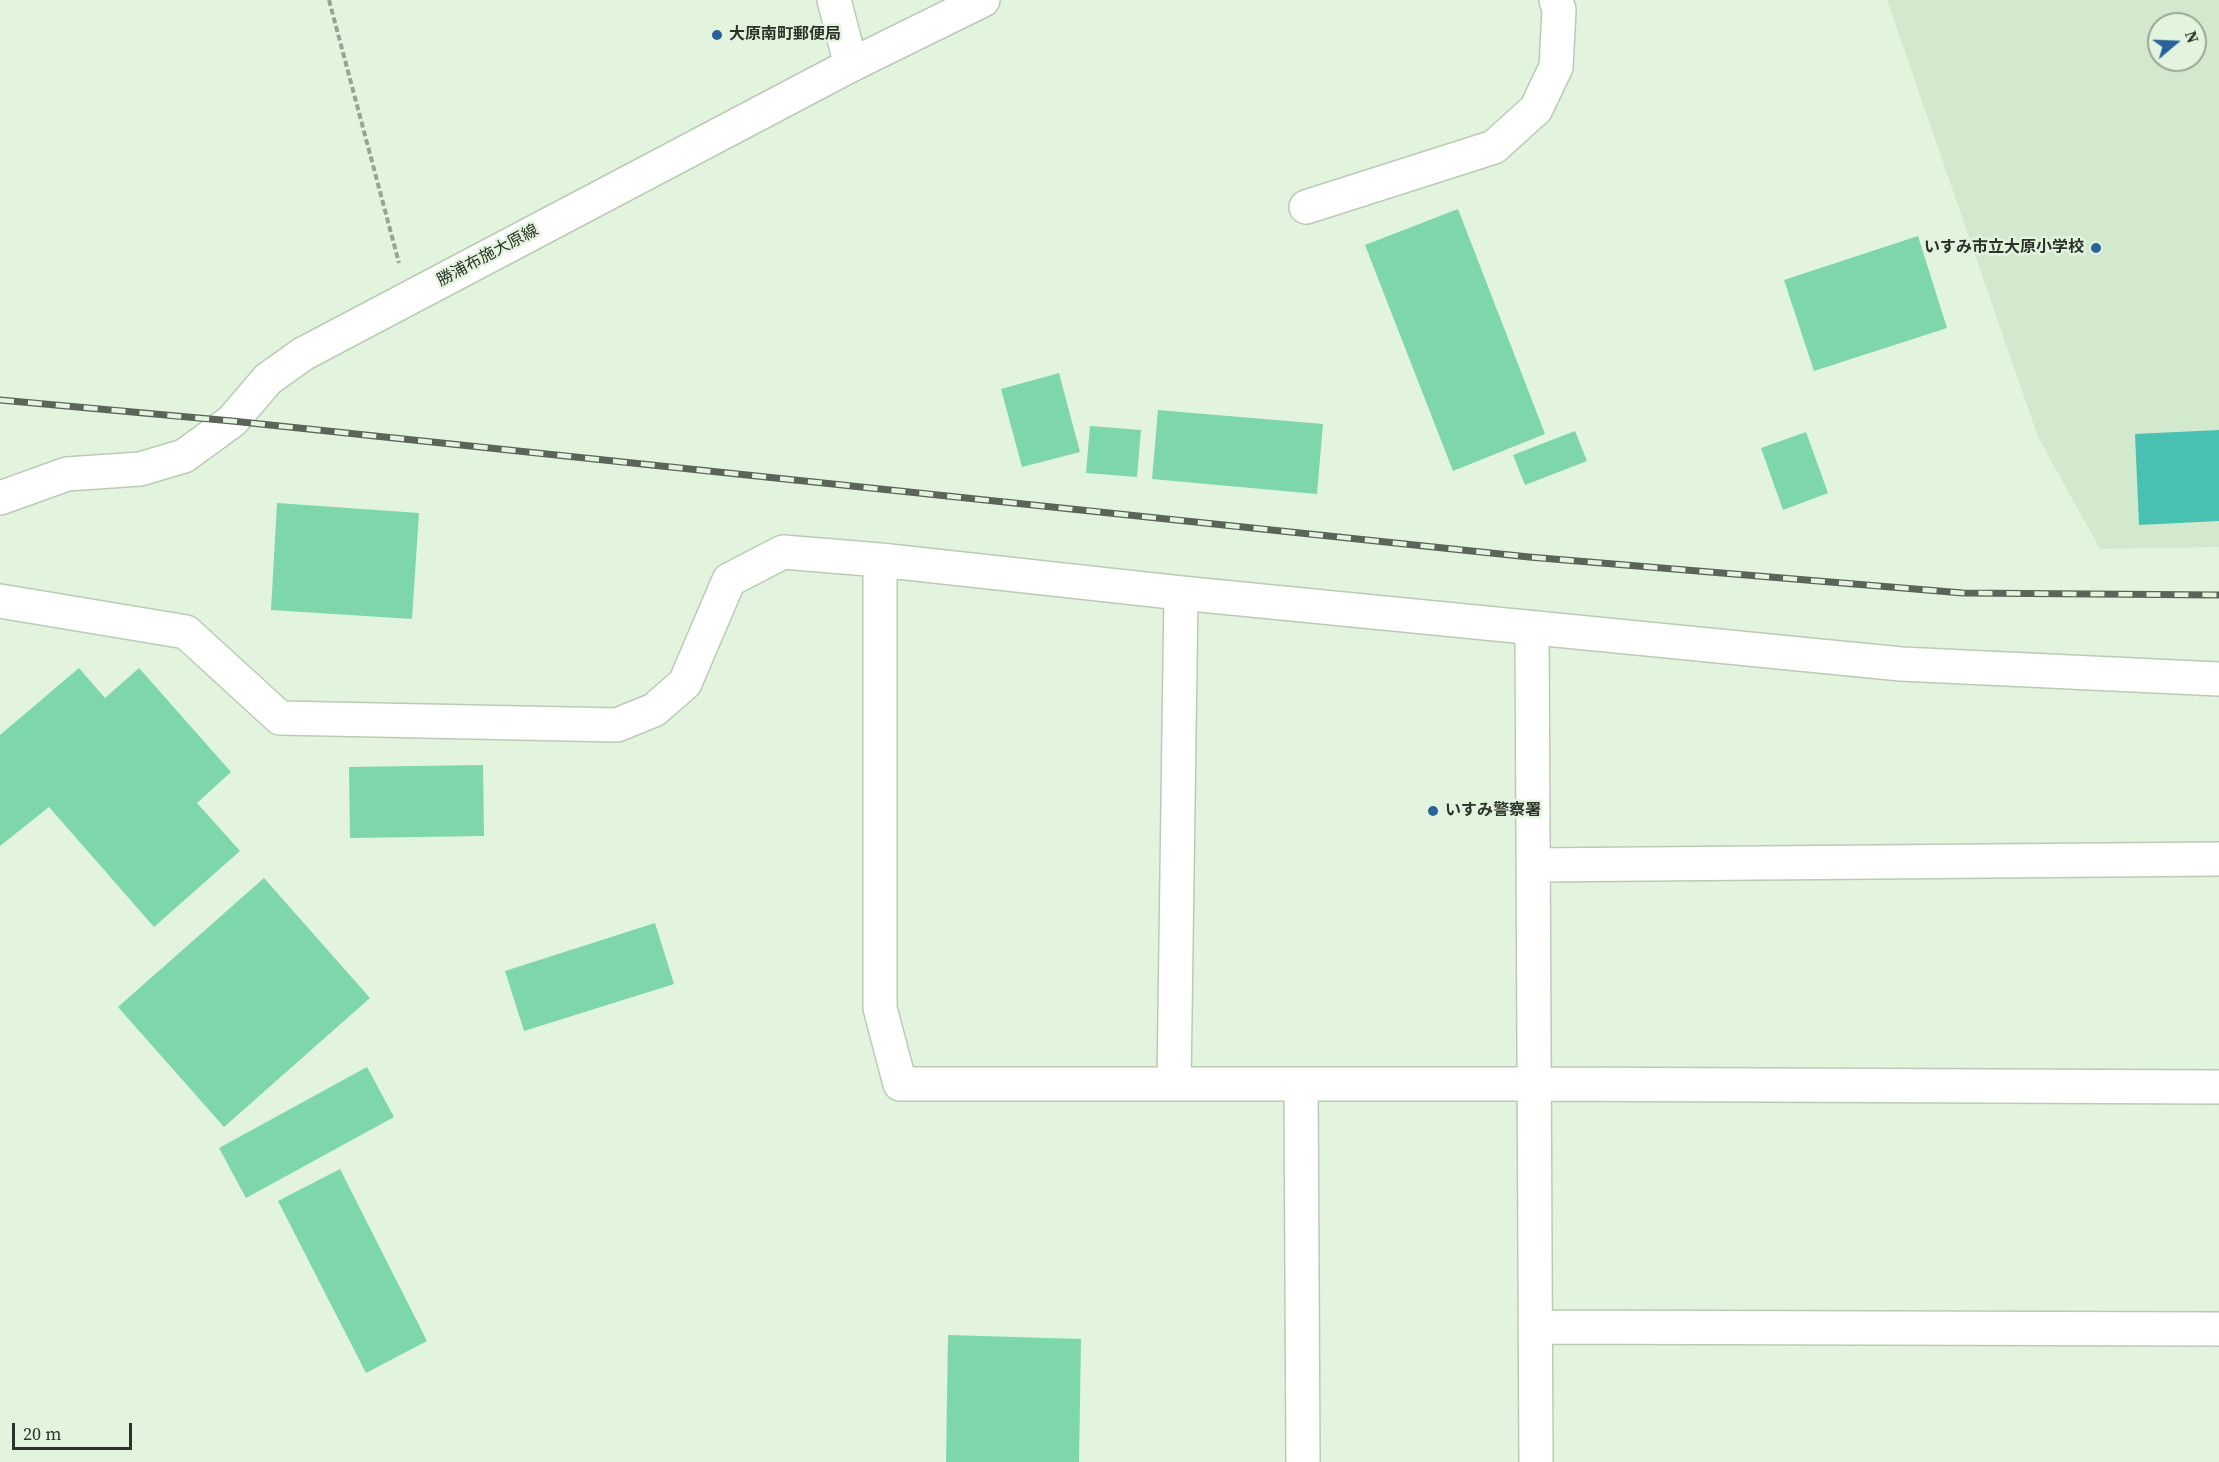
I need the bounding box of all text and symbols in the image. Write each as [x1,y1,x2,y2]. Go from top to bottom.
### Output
north arrow [2147,12,2207,72]
place label: 大原南町郵便局 [729,25,841,45]
marker: 大原南町郵便局 [710,28,724,42]
text: N [2180,28,2204,46]
street label: 勝浦布施大原線 [434,221,542,291]
place label: いすみ市立大原小学校 [1924,238,2084,258]
marker: いすみ市立大原小学校 [2089,241,2103,255]
place label: いすみ警察署 [1445,801,1541,821]
marker: いすみ警察署 [1426,804,1440,818]
scale bar [15,1411,135,1449]
text: 20 m [23,1421,61,1446]

